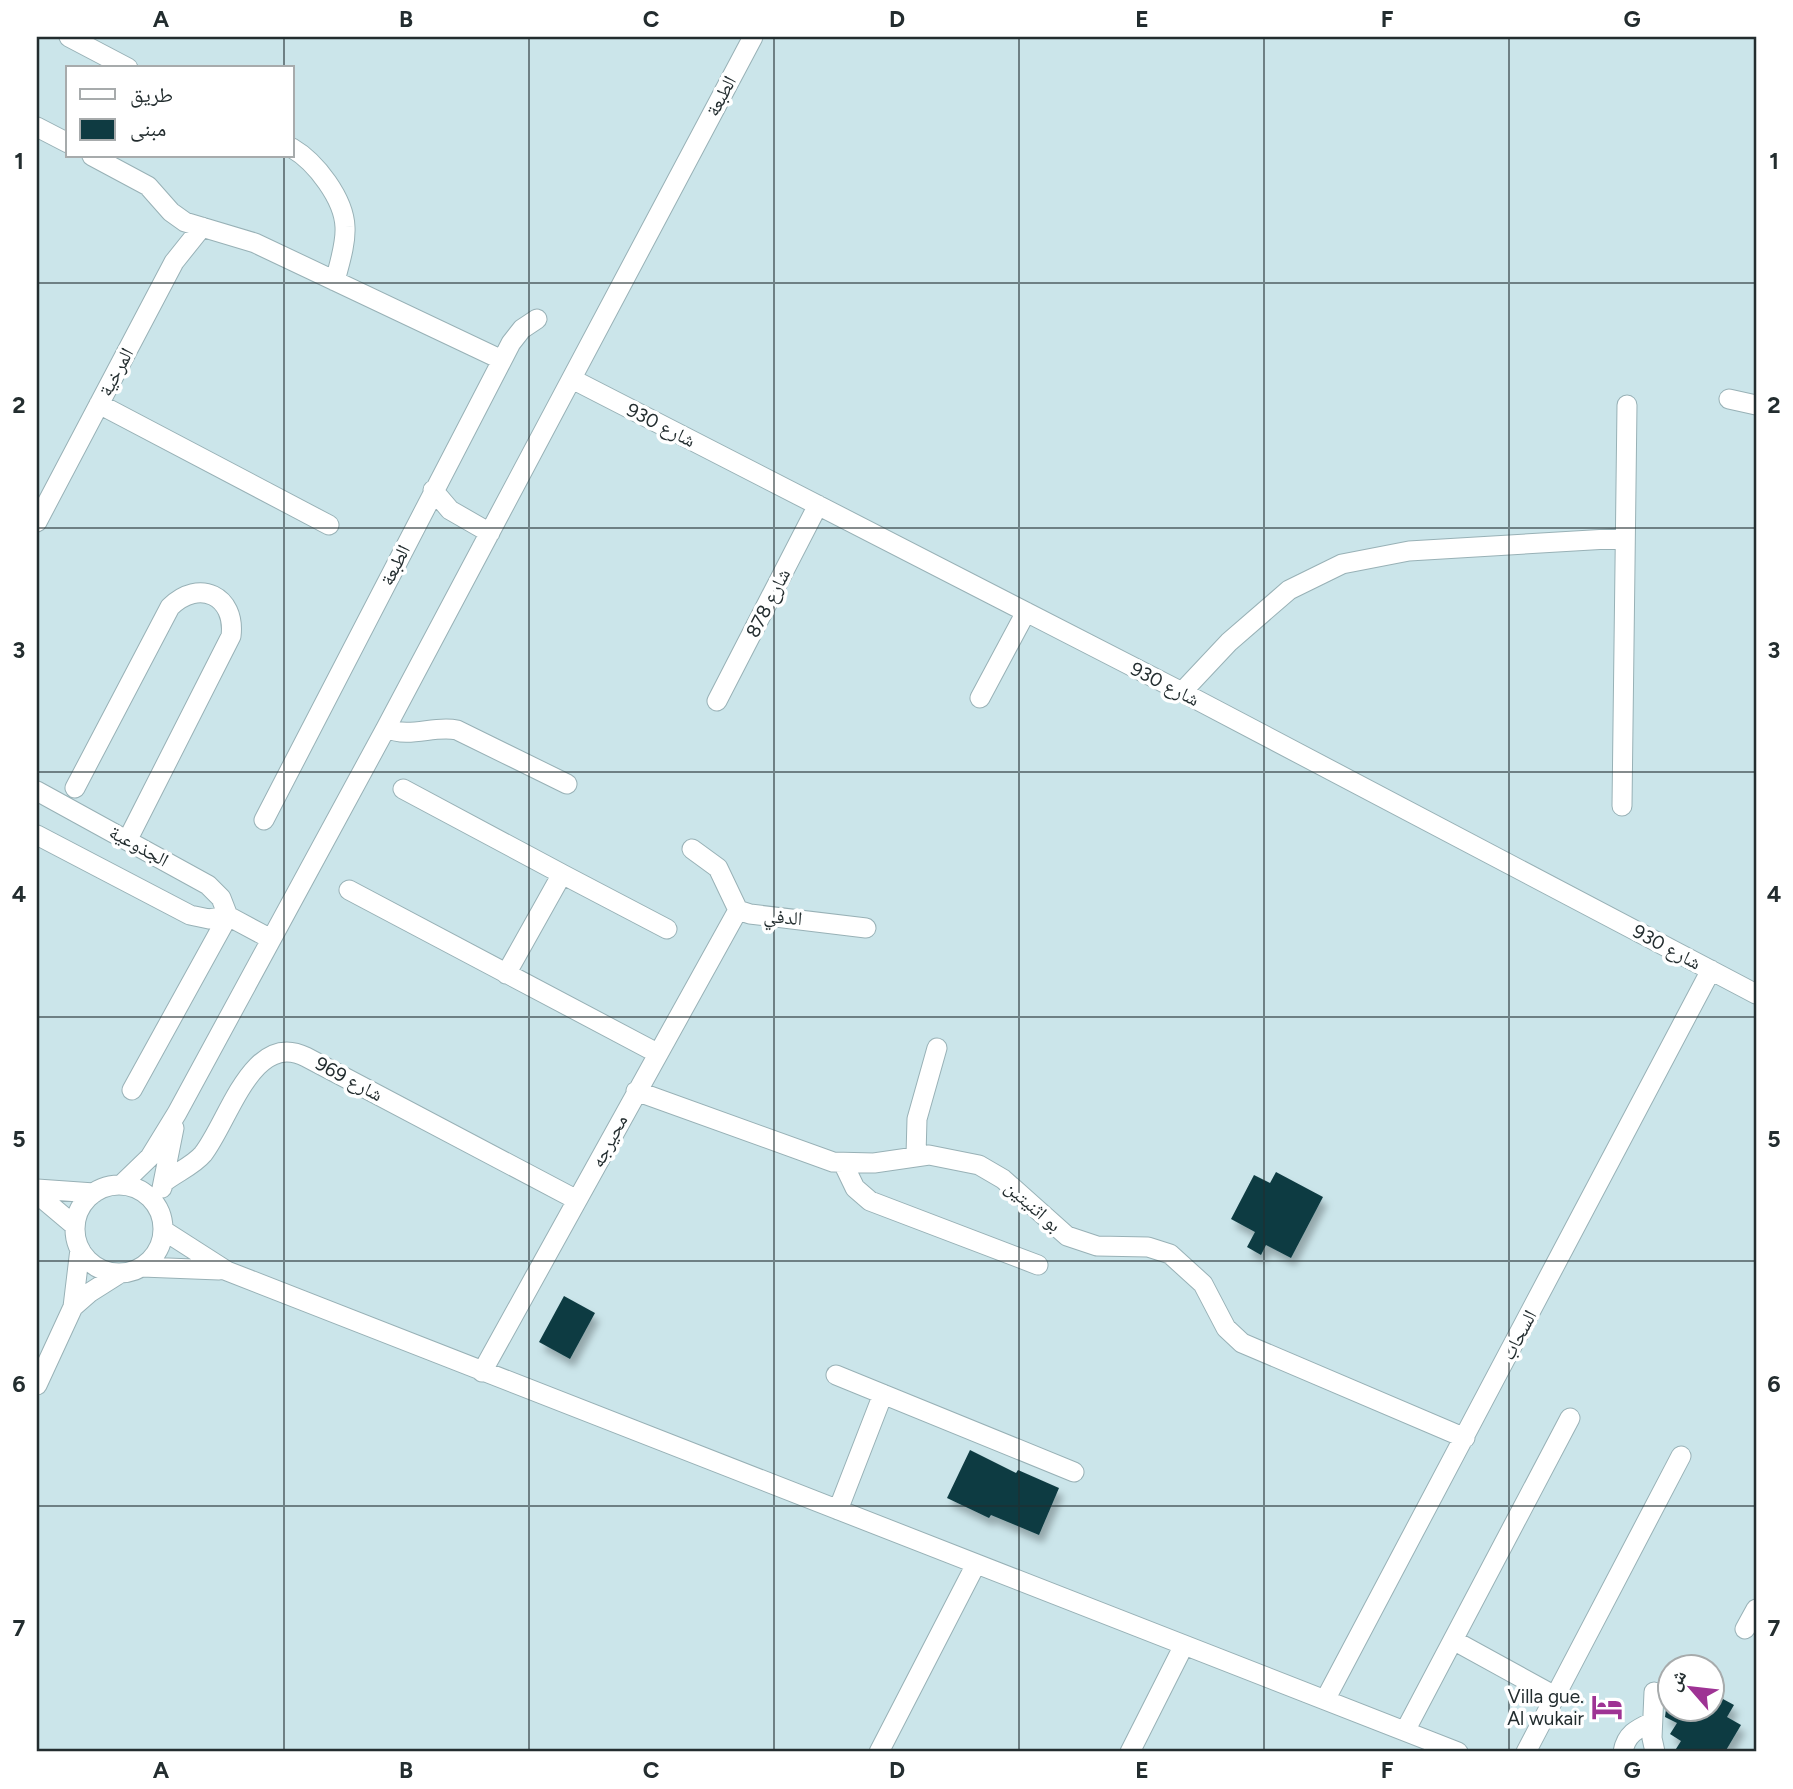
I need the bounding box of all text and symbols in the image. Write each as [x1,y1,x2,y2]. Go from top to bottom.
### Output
text: A [153,5,170,33]
text: B [399,5,413,33]
text: C [643,5,660,33]
text: D [889,5,905,33]
text: E [1135,5,1149,33]
text: F [1381,5,1394,33]
text: G [1623,5,1641,33]
legend [66,66,294,158]
street label: الطبعة [701,72,741,120]
text: طريق [130,82,173,108]
text: مبنى [130,116,166,142]
text: 1 [14,147,24,175]
text: 1 [1769,147,1779,175]
street label: المرخية [94,344,138,400]
text: 2 [12,391,26,419]
text: 2 [1767,391,1781,419]
street label: شارع 930 [623,398,699,452]
street label: الطبعة [375,541,415,589]
street label: شارع 878 [741,565,795,641]
text: 3 [13,636,25,664]
text: 3 [1768,636,1780,664]
street label: شارع 930 [1127,657,1203,711]
street label: الجذوعية [105,820,173,872]
text: 4 [12,880,26,908]
text: 4 [1767,880,1781,908]
street label: الدفي [762,904,803,934]
street label: شارع 930 [1629,919,1705,975]
street label: شارع 969 [311,1052,387,1106]
street label: محيرجه [586,1111,632,1171]
text: 5 [12,1125,26,1153]
text: 5 [1767,1125,1781,1153]
street label: بو اثنيتين [1000,1175,1066,1237]
street label: السحاب [1496,1306,1542,1364]
text: 6 [12,1370,26,1398]
text: 6 [1767,1370,1781,1398]
text: 7 [13,1614,26,1642]
text: 7 [1768,1614,1781,1642]
north arrow [1657,1652,1727,1722]
text: ش [1662,1666,1691,1695]
place label: Villa gue. Al wukair [1507,1685,1585,1730]
hotel icon: Villa gue. Al wukair [1590,1690,1624,1724]
text: A [153,1756,170,1784]
text: B [399,1756,413,1784]
text: C [643,1756,660,1784]
text: D [889,1756,905,1784]
text: E [1135,1756,1149,1784]
text: F [1381,1756,1394,1784]
text: G [1623,1756,1641,1784]

